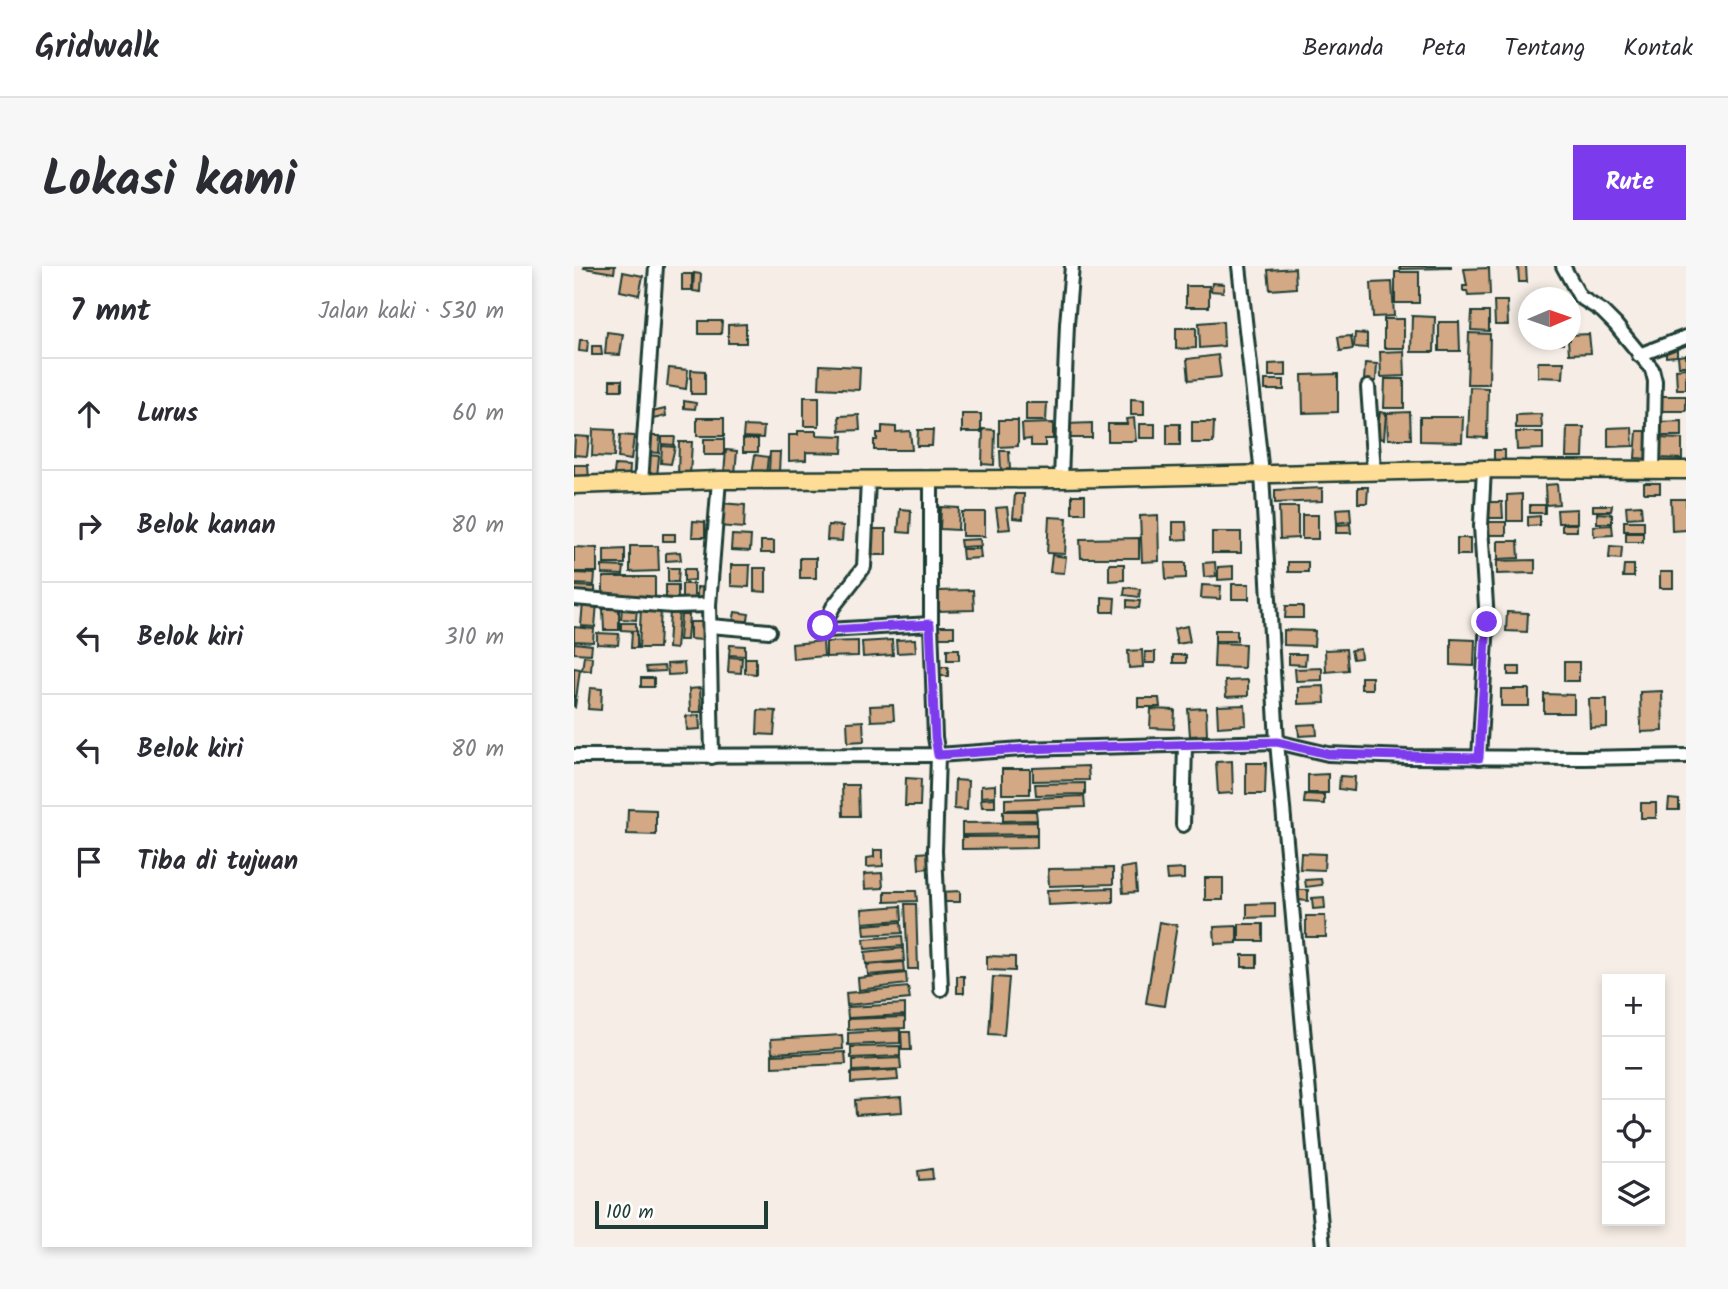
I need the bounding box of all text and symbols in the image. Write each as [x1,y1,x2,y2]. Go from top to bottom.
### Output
text: Gridwalk [35,22,158,75]
text: Beranda [1302,29,1384,68]
text: Peta [1422,29,1466,68]
text: Tentang [1504,29,1585,68]
text: Kontak [1623,29,1693,68]
text: Lokasi kami [42,143,297,221]
button: Rute [1573,145,1686,220]
north arrow [1518,287,1581,350]
text: 7 mnt [70,288,150,336]
text: Jalan kaki · 530 m [318,294,504,330]
text: Lurus [137,393,198,435]
icon: ahead [70,395,108,433]
text: 60 m [452,396,504,432]
text: Belok kanan [137,505,276,547]
icon: right [70,507,108,545]
text: 80 m [451,508,504,544]
route end [1471,606,1502,637]
route start [807,610,838,641]
text: Belok kiri [137,617,243,659]
icon: left [70,619,108,657]
text: 310 m [445,620,504,656]
text: Belok kiri [137,729,243,771]
icon: left [70,731,108,769]
text: 80 m [451,732,504,768]
text: Tiba di tujuan [137,841,298,883]
icon: arrive [70,843,108,881]
map controls [1602,974,1665,1226]
button: + [1602,974,1665,1037]
button: − [1602,1037,1665,1100]
button: locate [1602,1100,1665,1163]
button: layers [1602,1163,1665,1226]
scale bar [595,1198,768,1230]
text: 100 m [606,1198,654,1228]

